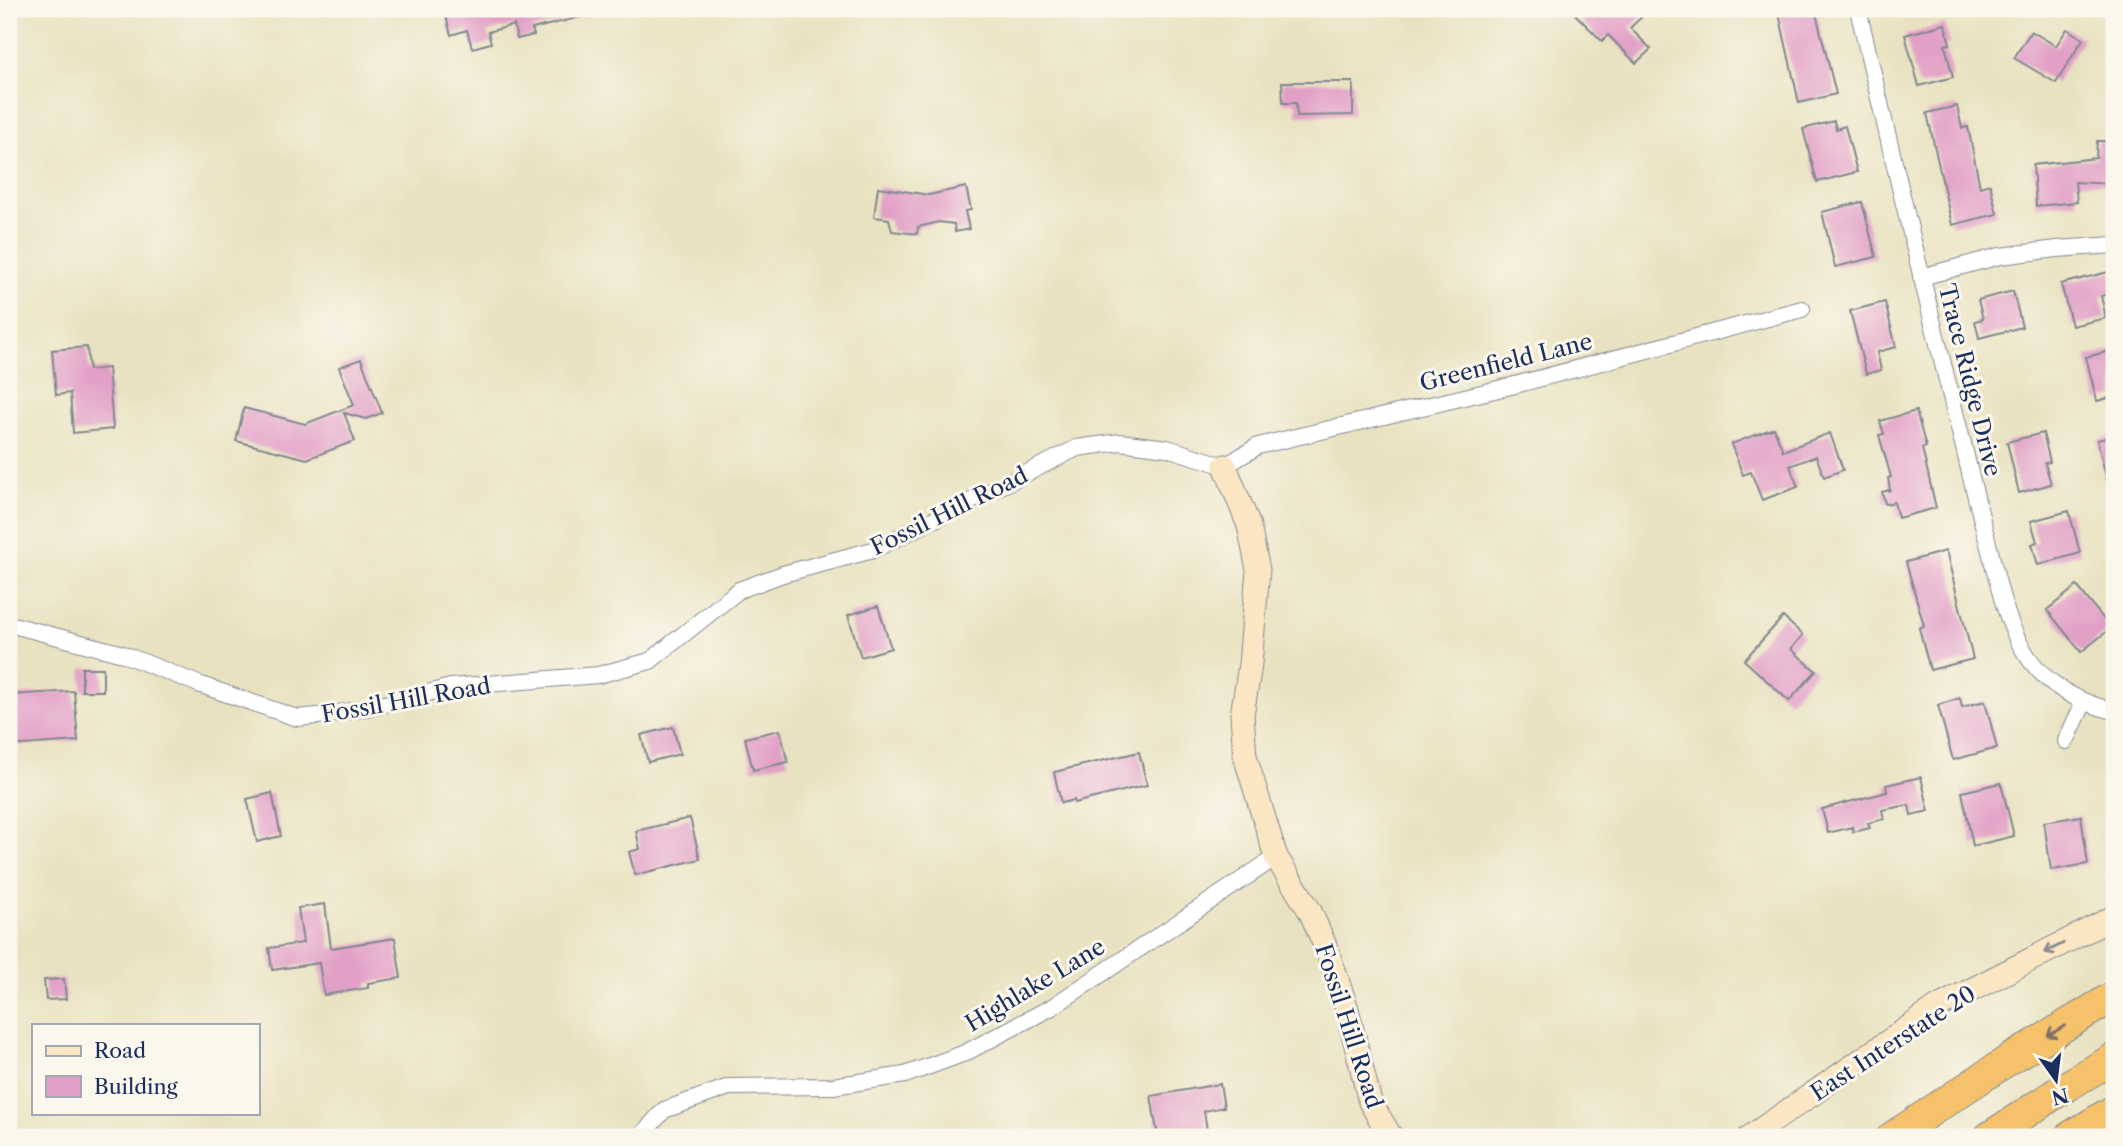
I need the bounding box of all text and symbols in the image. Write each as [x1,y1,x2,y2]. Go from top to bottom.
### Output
street label: Trace Ridge Drive [1933,281,2007,479]
street label: Greenfield Lane [1417,327,1595,397]
street label: Fossil Hill Road [866,461,1032,561]
street label: Fossil Hill Road [319,671,493,729]
street label: Highlake Lane [960,932,1110,1038]
street label: Fossil Hill Road [1309,940,1389,1112]
one-way arrow [2044,942,2064,956]
street label: East Interstate 20 [1805,979,1981,1107]
legend [32,1024,259,1114]
one-way arrow [2046,1025,2066,1039]
text: Road [94,1038,146,1063]
north arrow [2022,1044,2092,1114]
text: Building [94,1074,179,1099]
text: N [2049,1083,2071,1109]

